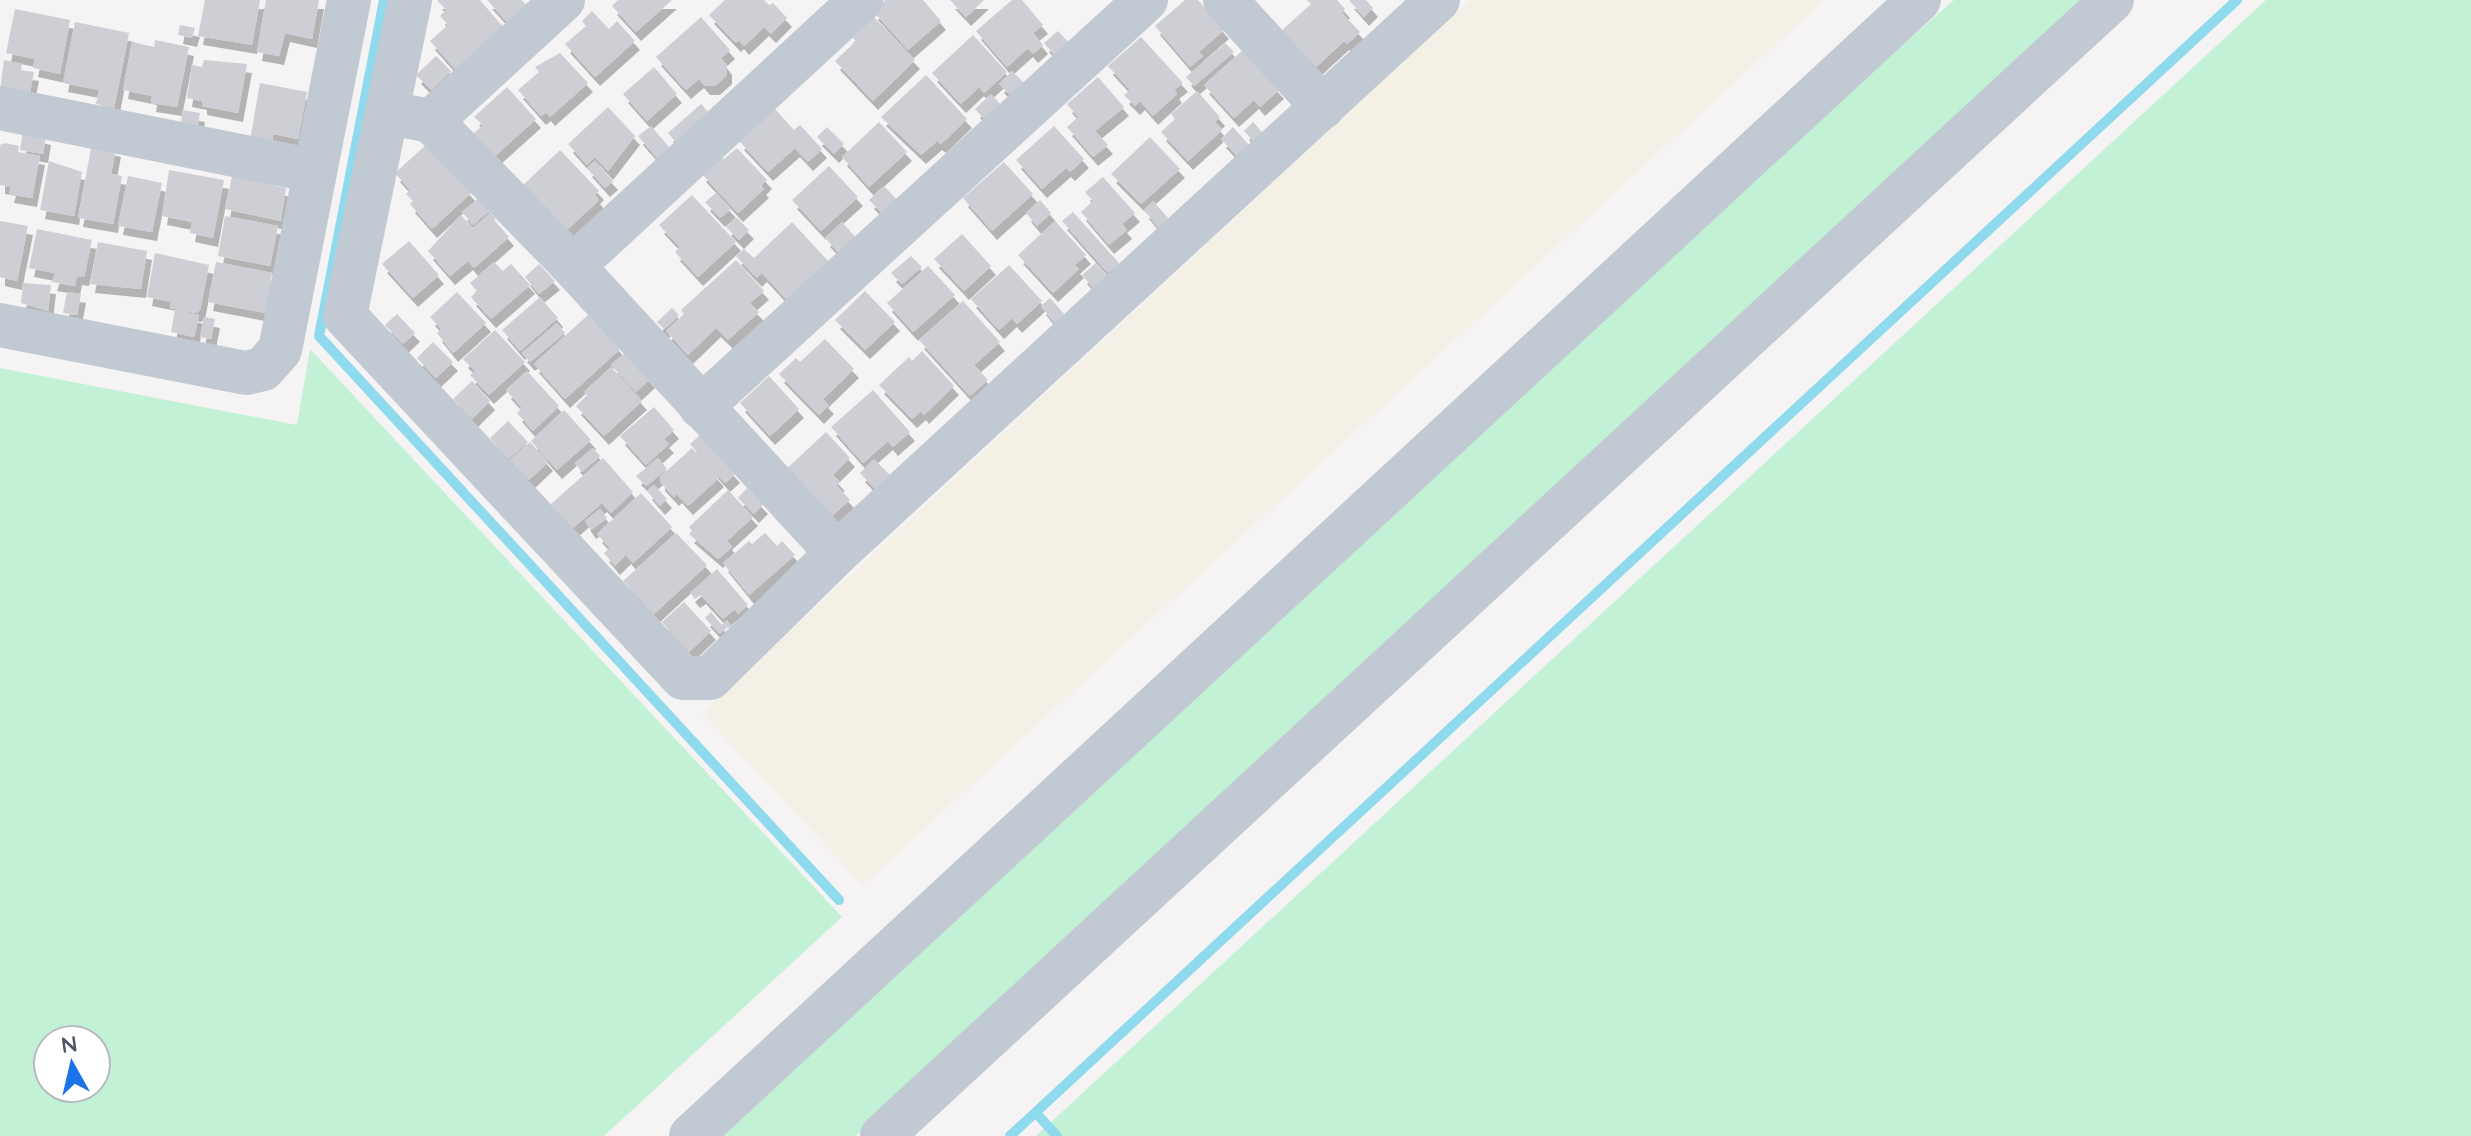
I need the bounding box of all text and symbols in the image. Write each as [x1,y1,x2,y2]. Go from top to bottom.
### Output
north arrow [32,1024,112,1104]
text: N [59,1029,79,1059]

